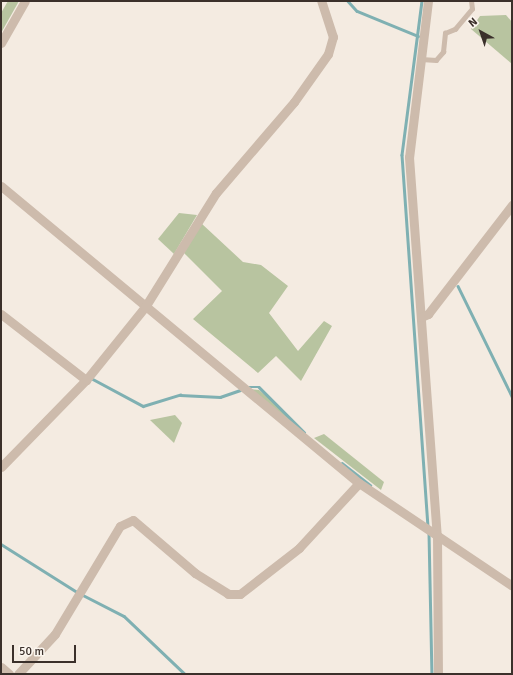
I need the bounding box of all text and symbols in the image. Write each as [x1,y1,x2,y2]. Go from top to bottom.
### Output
north arrow [461,12,501,52]
text: N [466,15,480,30]
scale bar [14,637,78,663]
text: 50 m [19,644,44,659]

